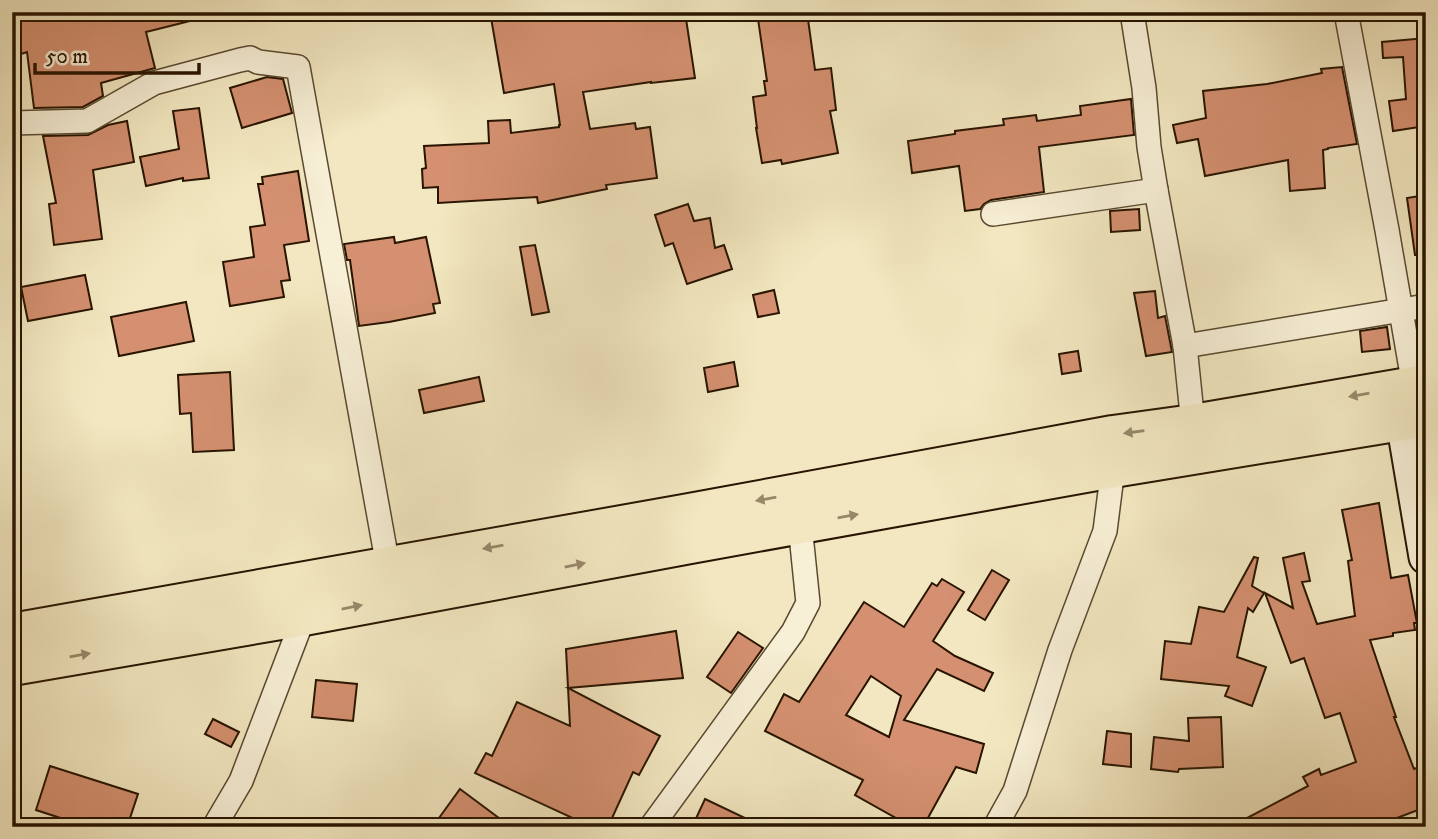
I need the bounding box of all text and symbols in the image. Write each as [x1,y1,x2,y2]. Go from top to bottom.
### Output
scale bar [35,32,200,76]
text: 50 m [46,44,88,70]
one-way arrow [1347,390,1369,401]
one-way arrow [1123,427,1145,438]
one-way arrow [755,494,777,505]
one-way arrow [837,510,859,521]
one-way arrow [482,542,504,553]
one-way arrow [565,560,587,571]
one-way arrow [341,602,363,613]
one-way arrow [69,649,91,660]

